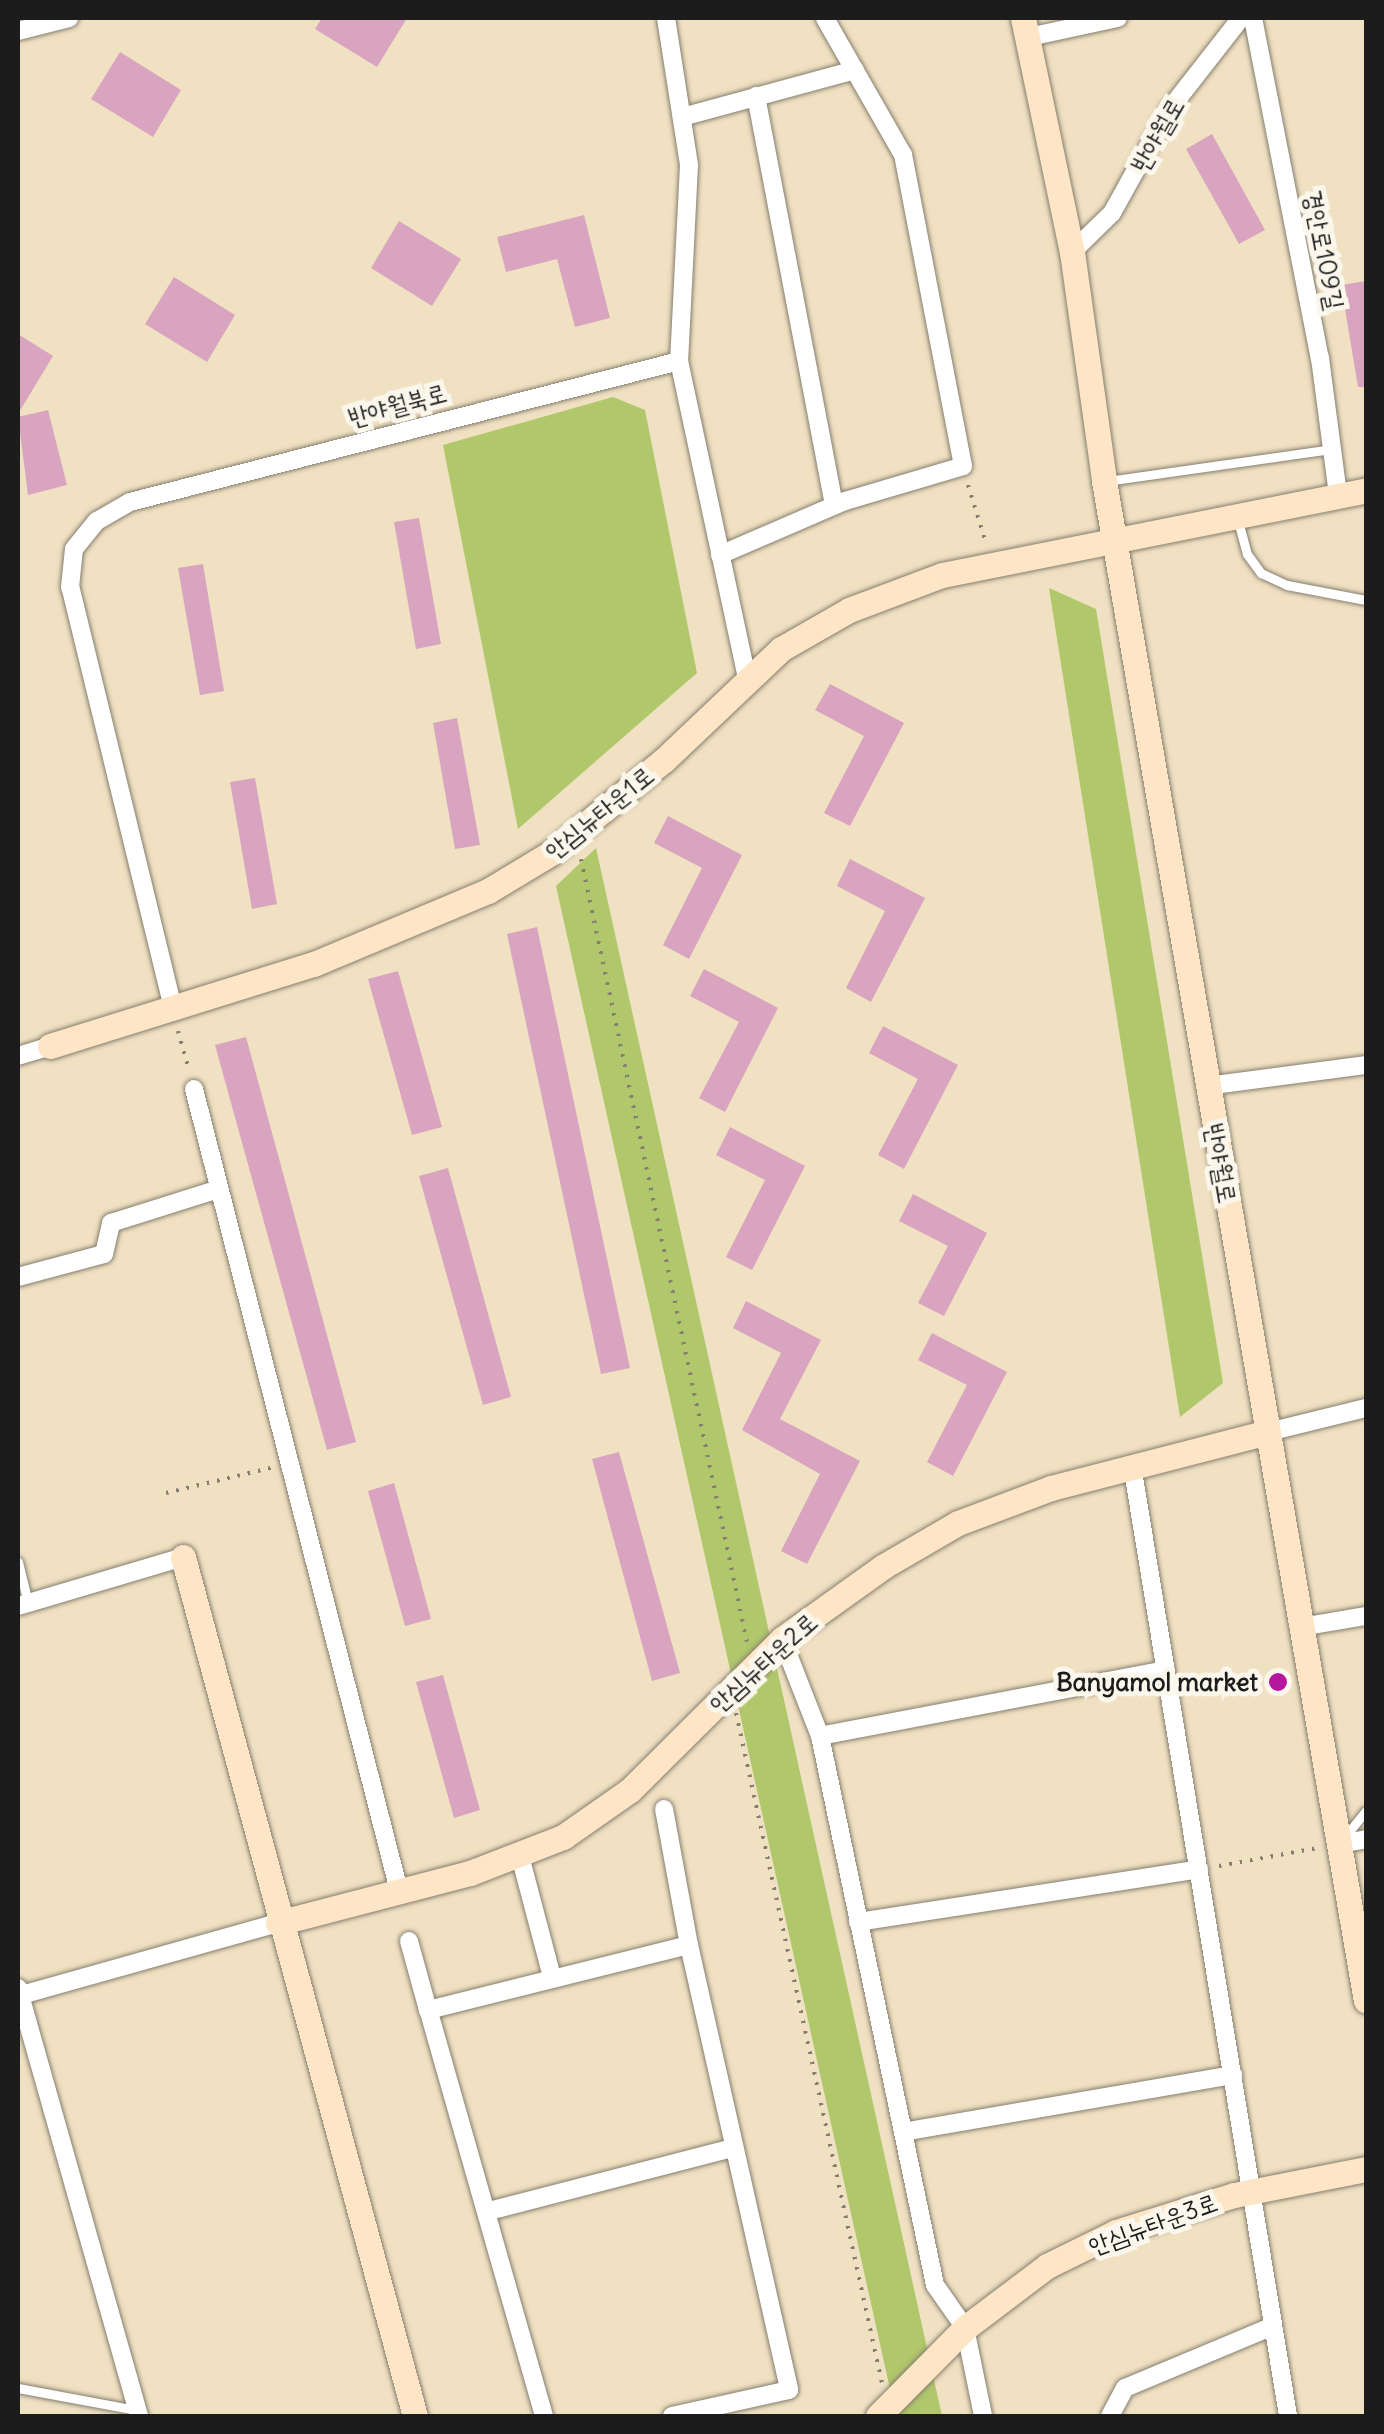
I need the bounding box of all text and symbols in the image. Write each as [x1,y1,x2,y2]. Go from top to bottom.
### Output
street label: 반야월로 [1124,93,1190,177]
street label: 경안로109길 [1298,188,1350,312]
street label: 반야월북로 [345,377,449,433]
street label: 안심뉴타운1로 [539,760,659,866]
street label: 반야월로 [1199,1121,1243,1205]
street label: 안심뉴타운2로 [703,1607,823,1719]
place label: Banyamol market [1056,1667,1258,1697]
marker: Banyamol market [1267,1671,1289,1693]
street label: 안심뉴타운3로 [1084,2187,1222,2261]

